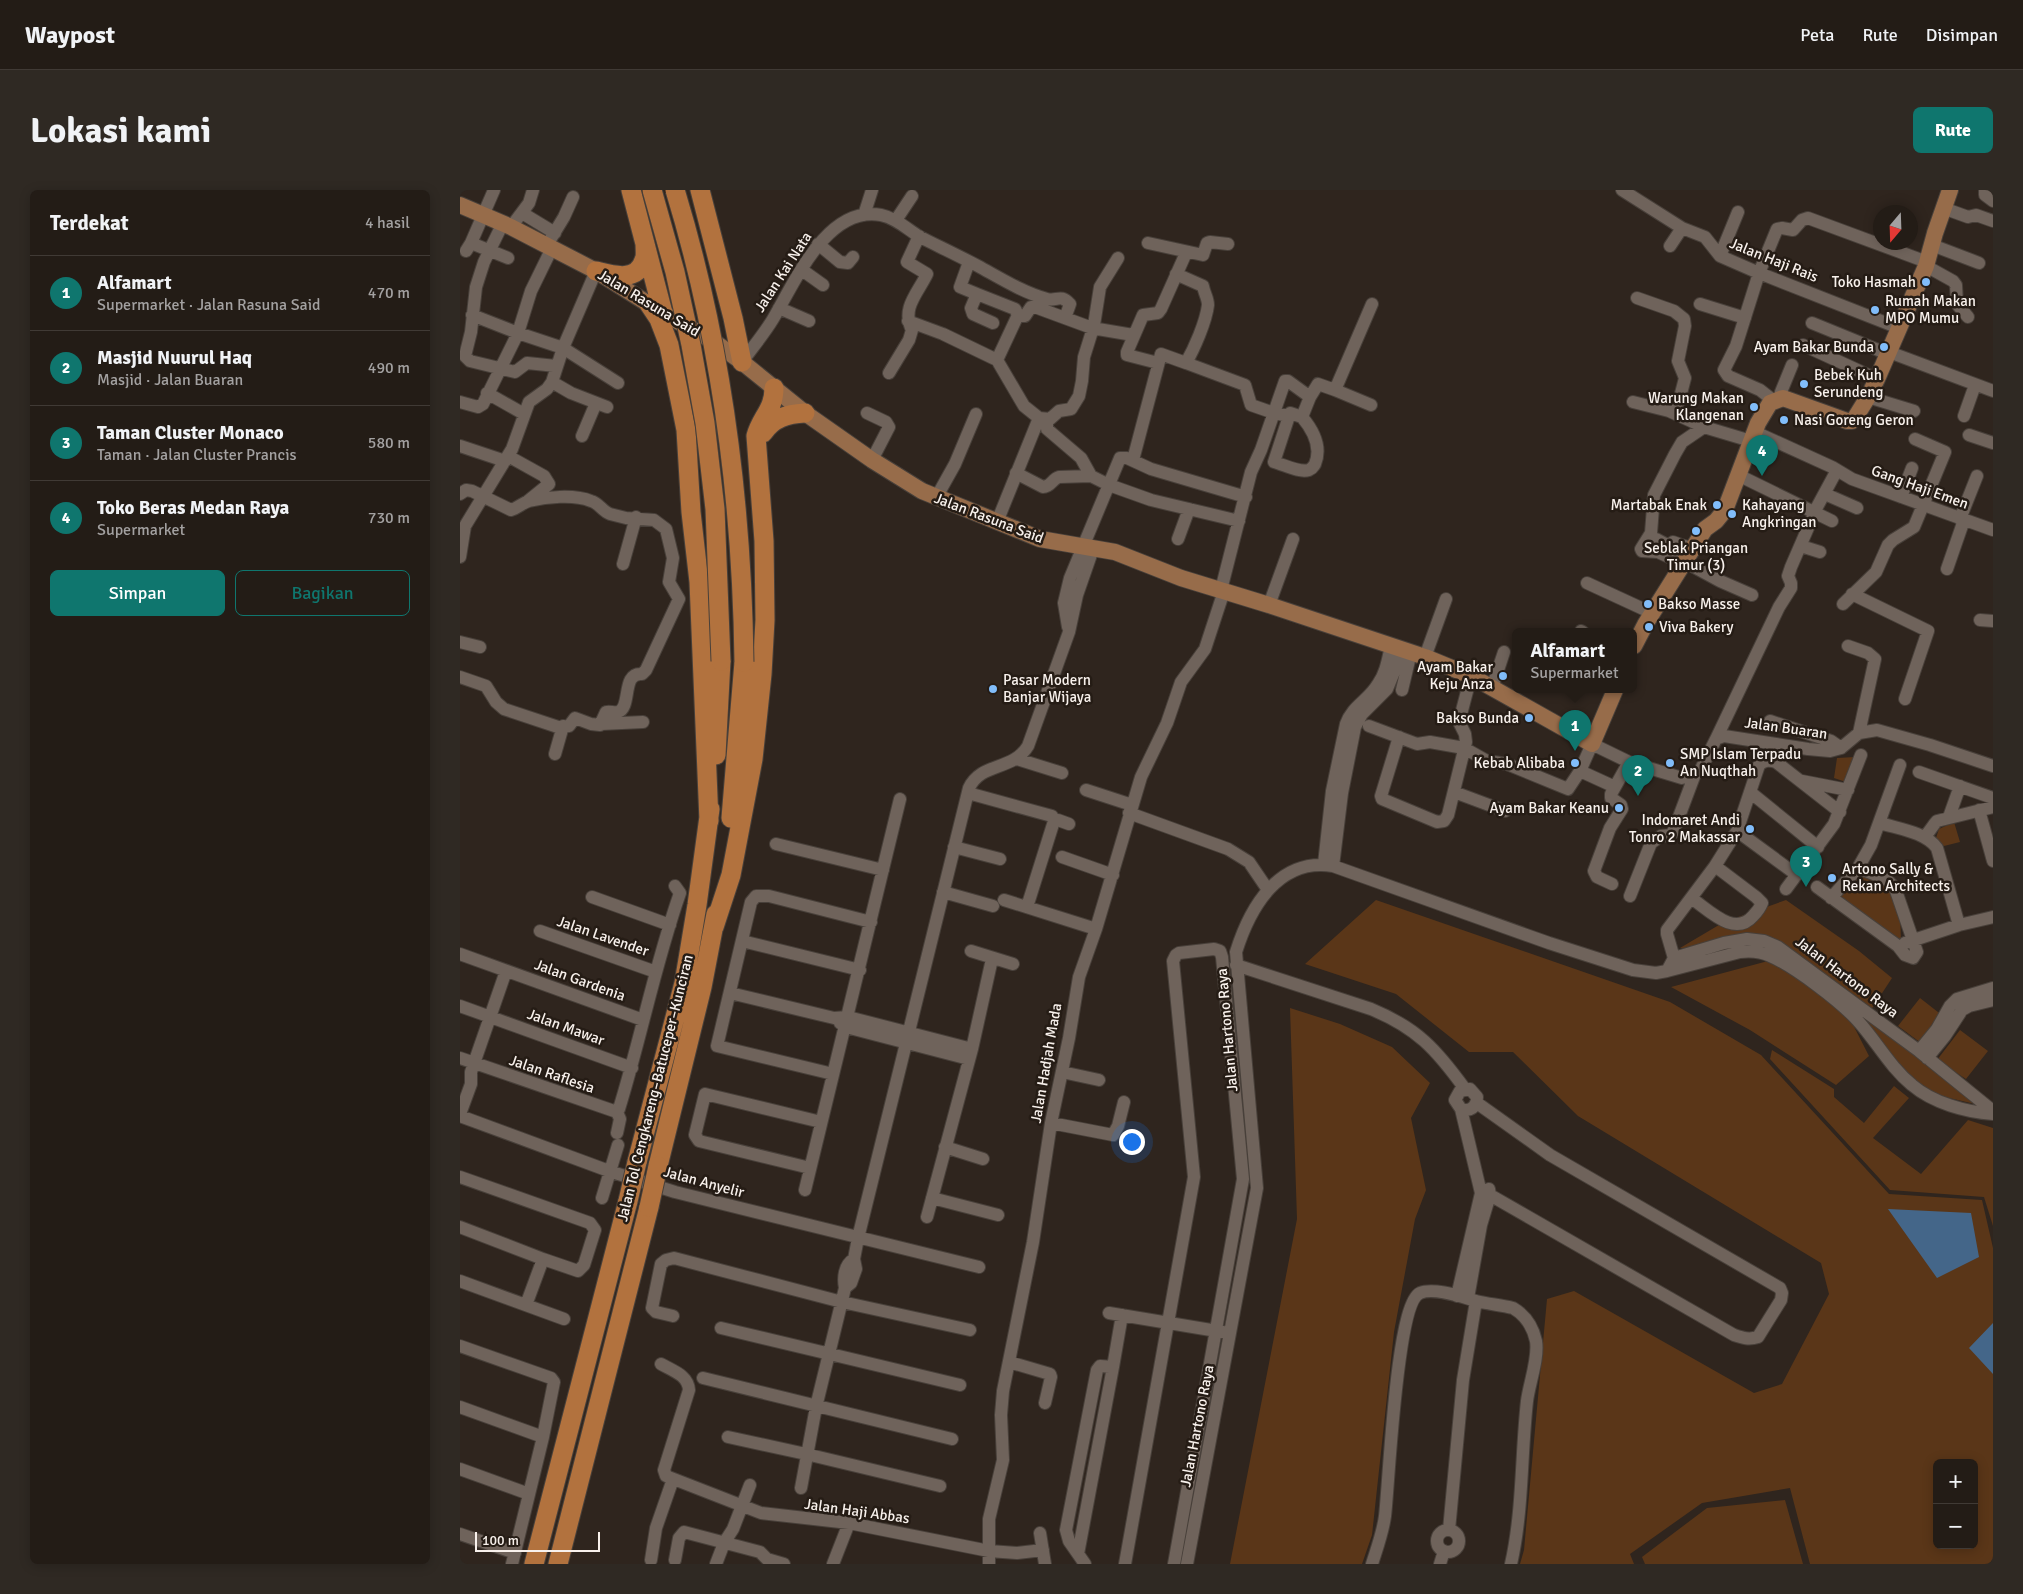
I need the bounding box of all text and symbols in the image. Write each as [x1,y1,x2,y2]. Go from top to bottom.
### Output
text: Waypost [25,20,115,50]
text: Peta [1800,24,1834,46]
text: Rute [1862,24,1898,46]
text: Disimpan [1926,24,1998,46]
button: Rute [1913,107,1993,153]
text: Lokasi kami [30,109,211,152]
north arrow [1873,205,1918,250]
text: Terdekat [50,210,129,236]
text: 4 hasil [365,213,410,233]
street label: Jalan Kai Nata [750,229,816,315]
street label: Jalan Haji Rais [1727,234,1821,286]
street label: Jalan Rasuna Said [595,265,703,341]
text: Alfamart [97,271,172,295]
place label: Toko Hasmah [1832,273,1916,291]
marker: Toko Hasmah [1920,276,1932,288]
text: 1 [62,283,70,303]
text: 470 m [368,283,410,303]
place label: Rumah Makan MPO Mumu [1885,292,1976,327]
text: Supermarket · Jalan Rasuna Said [97,295,321,315]
marker: Rumah Makan MPO Mumu [1869,304,1881,316]
place label: Ayam Bakar Bunda [1754,338,1874,356]
marker: Ayam Bakar Bunda [1878,341,1890,353]
text: Masjid Nuurul Haq [97,346,252,370]
text: 2 [62,358,70,378]
text: 490 m [368,358,410,378]
place label: Bebek Kuh Serundeng [1814,366,1883,401]
text: Masjid · Jalan Buaran [97,370,243,390]
marker: Bebek Kuh Serundeng [1798,378,1810,390]
place label: Warung Makan Klangenan [1648,389,1744,424]
marker: Warung Makan Klangenan [1748,401,1760,413]
place label: Nasi Goreng Geron [1794,411,1914,429]
marker: Nasi Goreng Geron [1778,414,1790,426]
text: Taman Cluster Monaco [97,421,284,445]
text: 3 [62,433,70,453]
text: 580 m [368,433,410,453]
pin: 4 [1746,435,1778,476]
text: Taman · Jalan Cluster Prancis [97,445,297,465]
street label: Gang Haji Emen [1869,461,1971,513]
street label: Jalan Rasuna Said [932,489,1046,547]
text: Toko Beras Medan Raya [97,496,289,520]
place label: Martabak Enak [1610,496,1707,514]
place label: Kahayang Angkringan [1742,496,1817,531]
marker: Martabak Enak [1711,499,1723,511]
text: 4 [62,508,70,528]
text: 730 m [368,508,410,528]
marker: Kahayang Angkringan [1726,508,1738,520]
text: Supermarket [97,520,185,540]
marker: Seblak Priangan Timur (3) [1690,525,1702,537]
place label: Seblak Priangan Timur (3) [1644,539,1748,574]
button: Simpan [50,570,225,616]
button: Bagikan [235,570,410,616]
place label: Bakso Masse [1658,595,1740,613]
marker: Bakso Masse [1642,598,1654,610]
place label: Viva Bakery [1659,618,1734,636]
marker: Viva Bakery [1643,621,1655,633]
popup [1512,628,1637,693]
text: Alfamart [1530,639,1605,663]
place label: Ayam Bakar Keju Anza [1417,658,1493,693]
text: Supermarket [1530,663,1619,683]
marker: Ayam Bakar Keju Anza [1497,670,1509,682]
place label: Pasar Modern Banjar Wijaya [1003,671,1091,706]
marker: Pasar Modern Banjar Wijaya [987,683,999,695]
place label: Bakso Bunda [1436,709,1519,727]
pin: 1 [1559,710,1591,751]
marker: Bakso Bunda [1523,712,1535,724]
street label: Jalan Buaran [1743,713,1829,743]
place label: SMP Islam Terpadu An Nuqthah [1680,745,1801,780]
place label: Kebab Alibaba [1474,754,1565,772]
pin: 2 [1622,755,1654,796]
marker: Kebab Alibaba [1569,757,1581,769]
marker: SMP Islam Terpadu An Nuqthah [1664,757,1676,769]
place label: Ayam Bakar Keanu [1490,799,1609,817]
marker: Ayam Bakar Keanu [1613,802,1625,814]
place label: Indomaret Andi Tonro 2 Makassar [1629,811,1740,846]
marker: Indomaret Andi Tonro 2 Makassar [1744,823,1756,835]
pin: 3 [1790,846,1822,887]
place label: Artono Sally & Rekan Architects [1842,860,1951,895]
marker: Artono Sally & Rekan Architects [1826,872,1838,884]
street label: Jalan Lavender [555,912,652,960]
street label: Jalan Hartono Raya [1792,933,1902,1021]
street label: Jalan Tol Cengkareng–Batuceper–Kunciran [613,953,697,1223]
street label: Jalan Gardenia [532,955,628,1005]
street label: Jalan Hartono Raya [1213,967,1241,1093]
street label: Jalan Hadjah Mada [1027,1002,1065,1124]
street label: Jalan Mawar [525,1005,607,1049]
street label: Jalan Raflesia [507,1051,597,1097]
your location [1119,1129,1145,1155]
street label: Jalan Anyelir [662,1163,747,1202]
street label: Jalan Hartono Raya [1176,1363,1218,1489]
map controls [1933,1459,1978,1549]
button: + [1933,1459,1978,1504]
street label: Jalan Haji Abbas [803,1495,911,1527]
button: − [1933,1504,1978,1549]
scale bar [475,1529,600,1552]
text: 100 m [482,1532,519,1549]

